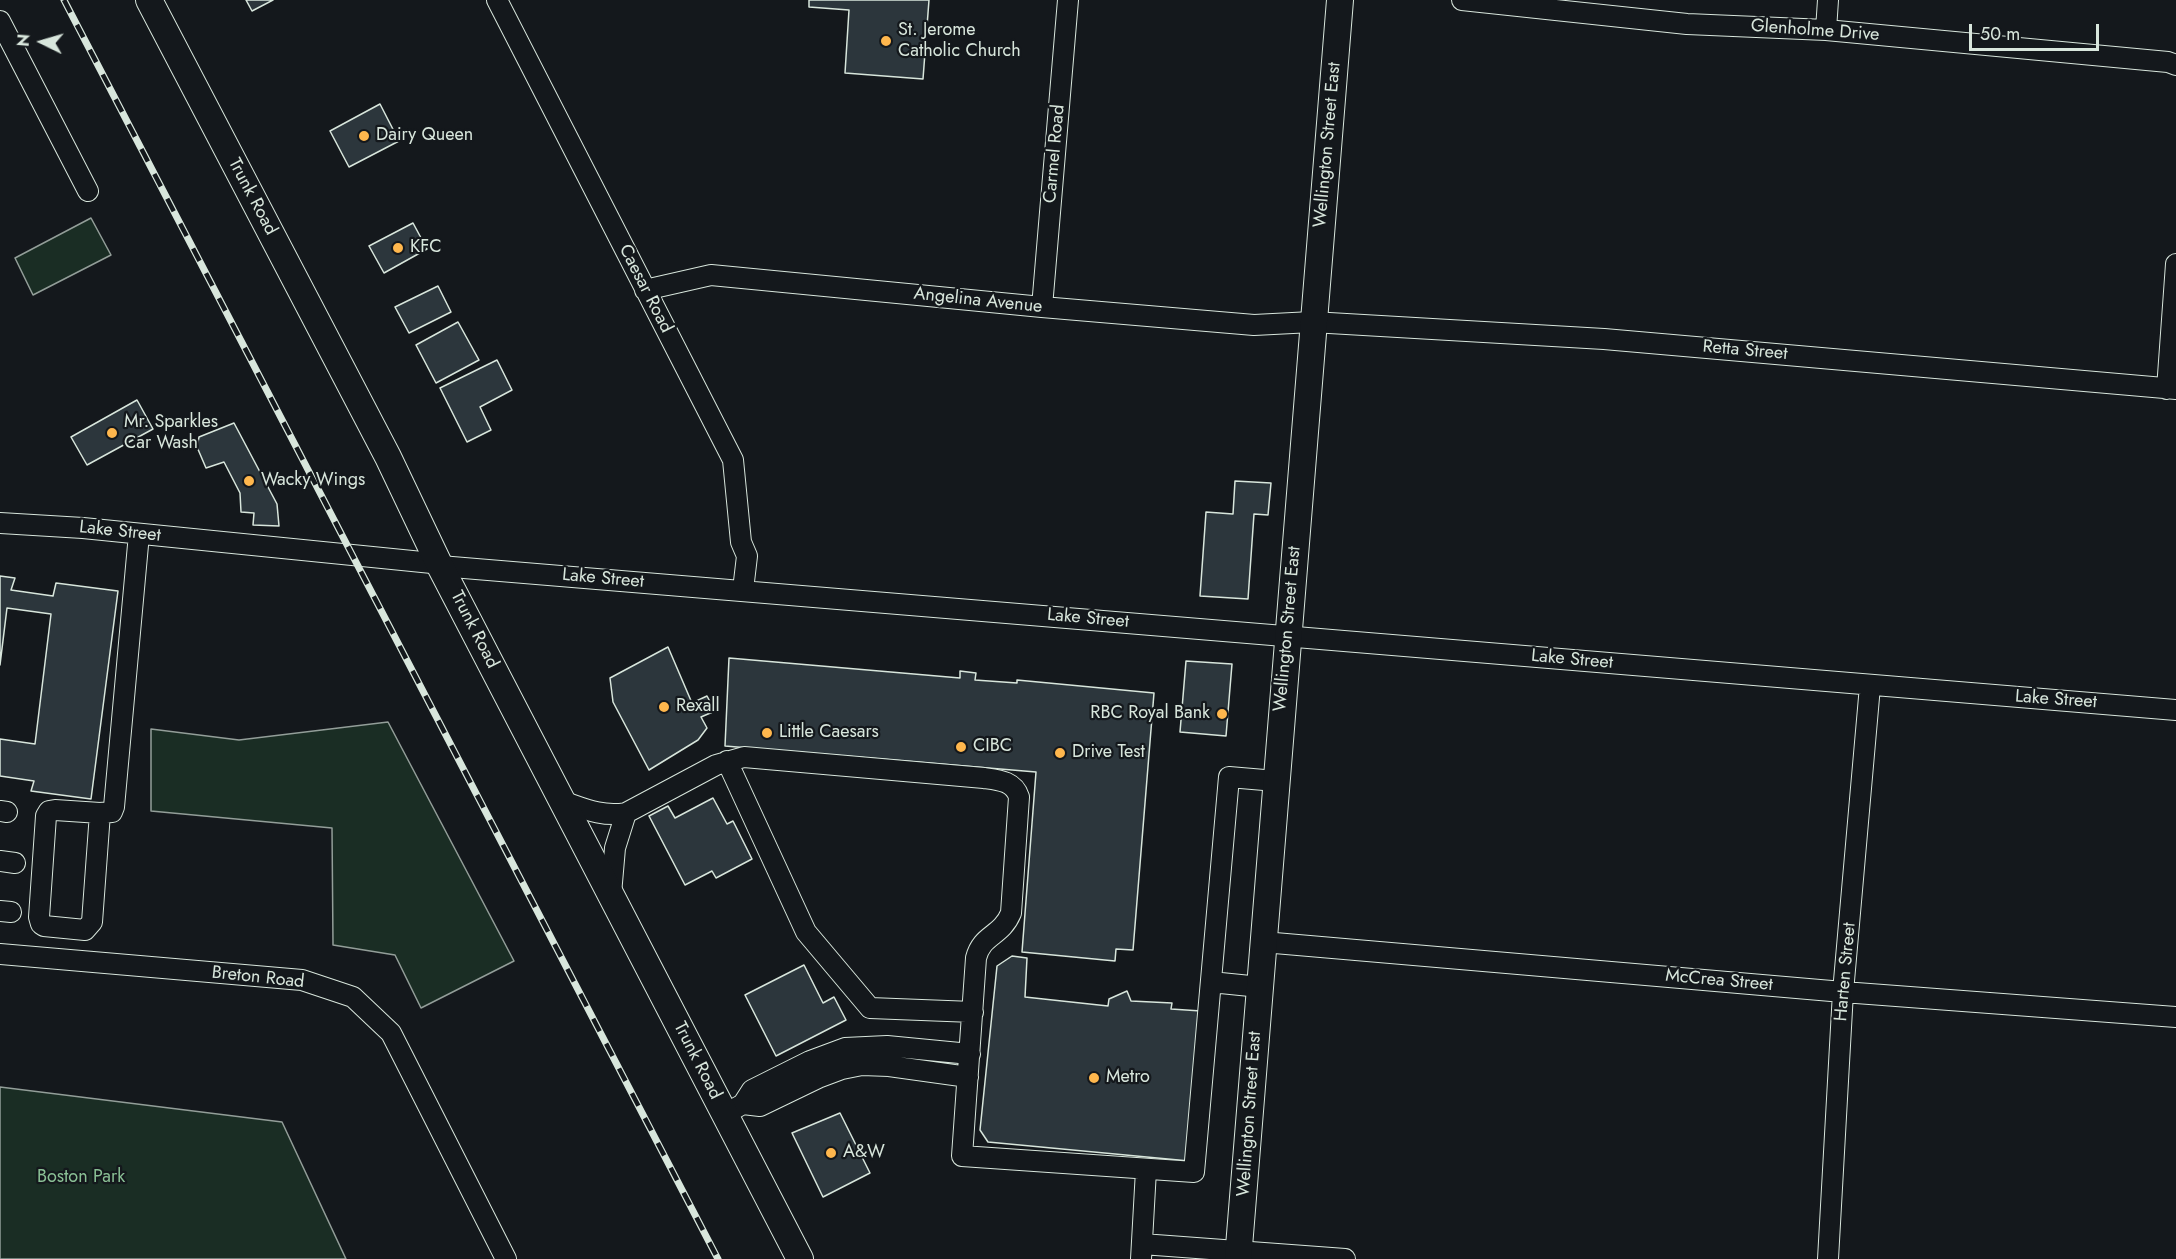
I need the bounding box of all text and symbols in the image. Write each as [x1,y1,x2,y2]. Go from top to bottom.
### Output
north arrow [12,12,72,72]
scale bar [1972,12,2102,50]
street label: Glenholme Drive [1750,16,1880,46]
place label: St. Jerome Catholic Church [898,20,1021,63]
text: 50 m [1980,21,2020,47]
text: N [12,33,36,48]
marker: St. Jerome Catholic Church [879,34,893,48]
street label: Wellington Street East [1310,61,1346,229]
street label: Carmel Road [1040,104,1070,204]
place label: Dairy Queen [376,125,473,147]
marker: Dairy Queen [357,129,371,143]
street label: Trunk Road [223,155,281,239]
place label: KFC [410,237,441,259]
marker: KFC [391,241,405,255]
street label: Caesar Road [613,241,677,337]
street label: Angelina Avenue [913,284,1043,318]
street label: Retta Street [1702,337,1788,365]
place label: Mr. Sparkles Car Wash [124,412,218,454]
marker: Mr. Sparkles Car Wash [105,426,119,440]
place label: Wacky Wings [261,470,365,492]
marker: Wacky Wings [242,474,256,488]
street label: Lake Street [78,517,162,547]
street label: Wellington Street East [1270,545,1306,713]
street label: Lake Street [561,565,645,593]
street label: Trunk Road [445,588,503,672]
street label: Lake Street [1046,605,1130,633]
street label: Lake Street [1530,646,1614,674]
street label: Lake Street [2014,686,2098,714]
place label: Rexall [676,696,720,718]
marker: Rexall [657,700,671,714]
place label: RBC Royal Bank [1090,703,1210,725]
marker: RBC Royal Bank [1215,707,1229,721]
place label: Little Caesars [779,722,879,744]
marker: Little Caesars [760,726,774,740]
place label: CIBC [973,736,1012,758]
marker: CIBC [954,740,968,754]
place label: Drive Test [1072,742,1145,764]
marker: Drive Test [1053,746,1067,760]
street label: Harten Street [1831,922,1861,1022]
street label: Breton Road [211,962,305,994]
street label: McCrea Street [1664,966,1774,996]
street label: Trunk Road [668,1019,726,1103]
street label: Wellington Street East [1233,1031,1267,1197]
place label: Metro [1106,1067,1150,1089]
marker: Metro [1087,1071,1101,1085]
place label: A&W [843,1142,885,1164]
marker: A&W [824,1146,838,1160]
park label: Boston Park [37,1167,125,1189]

